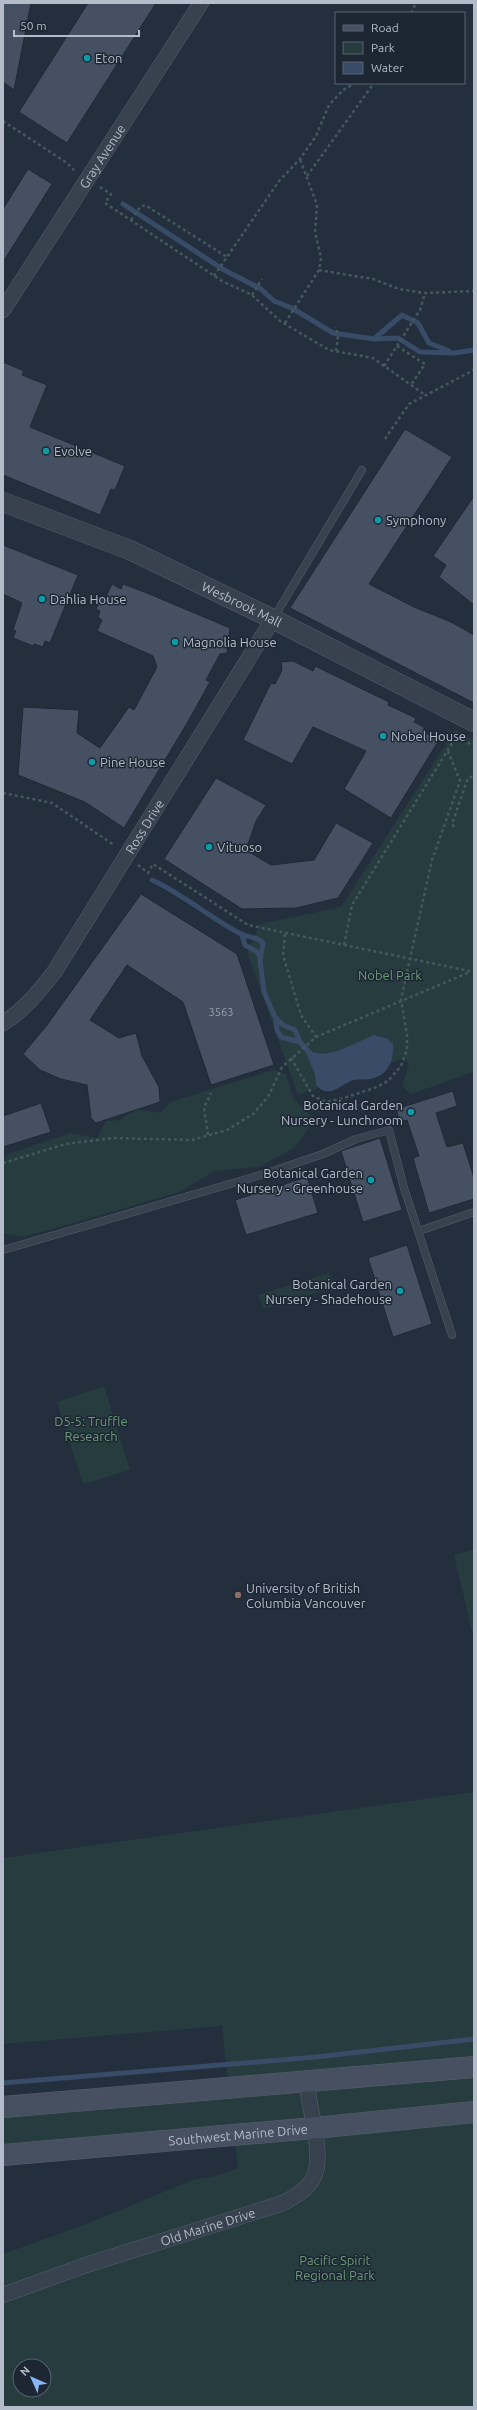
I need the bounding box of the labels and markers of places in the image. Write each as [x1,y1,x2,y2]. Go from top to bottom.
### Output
place label: Eton [95,51,122,65]
marker: Eton [82,53,92,63]
place label: Evolve [54,444,92,458]
marker: Evolve [41,446,51,456]
place label: Symphony [386,513,446,527]
marker: Symphony [373,515,383,525]
place label: Dahlia House [50,592,126,606]
marker: Dahlia House [37,594,47,604]
place label: Magnolia House [183,635,277,649]
marker: Magnolia House [170,637,180,647]
place label: Nobel House [391,729,466,743]
marker: Nobel House [378,731,388,741]
place label: Pine House [100,755,165,769]
marker: Pine House [87,757,97,767]
place label: Vituoso [217,840,262,854]
marker: Vituoso [204,842,214,852]
place label: Botanical Garden Nursery - Lunchroom [281,1098,403,1127]
marker: Botanical Garden Nursery - Lunchroom [406,1107,416,1117]
place label: Botanical Garden Nursery - Greenhouse [237,1166,363,1195]
marker: Botanical Garden Nursery - Greenhouse [366,1175,376,1185]
place label: Botanical Garden Nursery - Shadehouse [265,1277,392,1306]
marker: Botanical Garden Nursery - Shadehouse [395,1286,405,1296]
place label: University of British Columbia Vancouver [246,1581,366,1610]
marker: University of British Columbia Vancouver [233,1590,243,1600]

